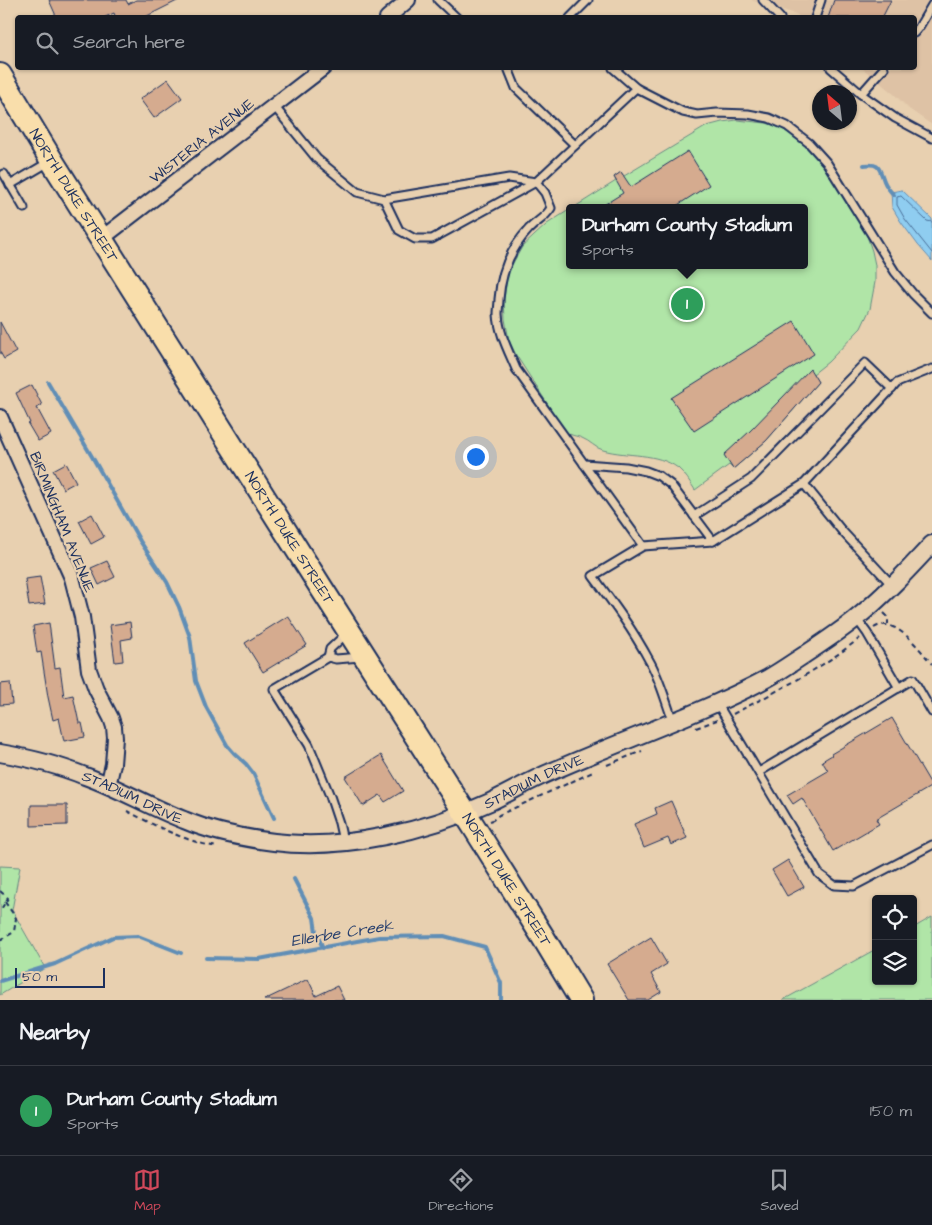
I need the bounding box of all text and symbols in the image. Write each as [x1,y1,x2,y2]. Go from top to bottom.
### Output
search box [15,15,917,70]
icon: search [33,29,61,57]
text: Search here [73,29,185,56]
north arrow [812,85,857,130]
street label: WISTERIA AVENUE [145,93,259,188]
street label: NORTH DUKE STREET [24,124,124,266]
popup [566,204,808,269]
text: Durham County Stadium [582,212,792,239]
text: Sports [582,239,634,261]
pin: 1 [671,285,703,323]
your location [463,444,489,470]
street label: BIRMINGHAM AVENUE [24,449,100,595]
street label: NORTH DUKE STREET [240,467,340,609]
street label: STADIUM DRIVE [480,749,587,814]
street label: STADIUM DRIVE [79,765,186,829]
street label: NORTH DUKE STREET [457,809,557,951]
map controls [872,895,917,985]
button: locate [872,895,917,940]
water label: Ellerbe Creek [289,914,396,952]
button: layers [872,940,917,985]
scale bar [15,965,105,988]
text: 50 m [22,967,57,987]
text: Nearby [20,1018,90,1047]
text: Durham County Stadium [67,1086,277,1113]
text: 1 [35,1100,37,1122]
text: 150 m [870,1100,912,1122]
text: Sports [67,1113,119,1135]
tab: Map [133,1166,161,1216]
tab: Directions [428,1166,493,1216]
tab: Saved [760,1166,799,1216]

